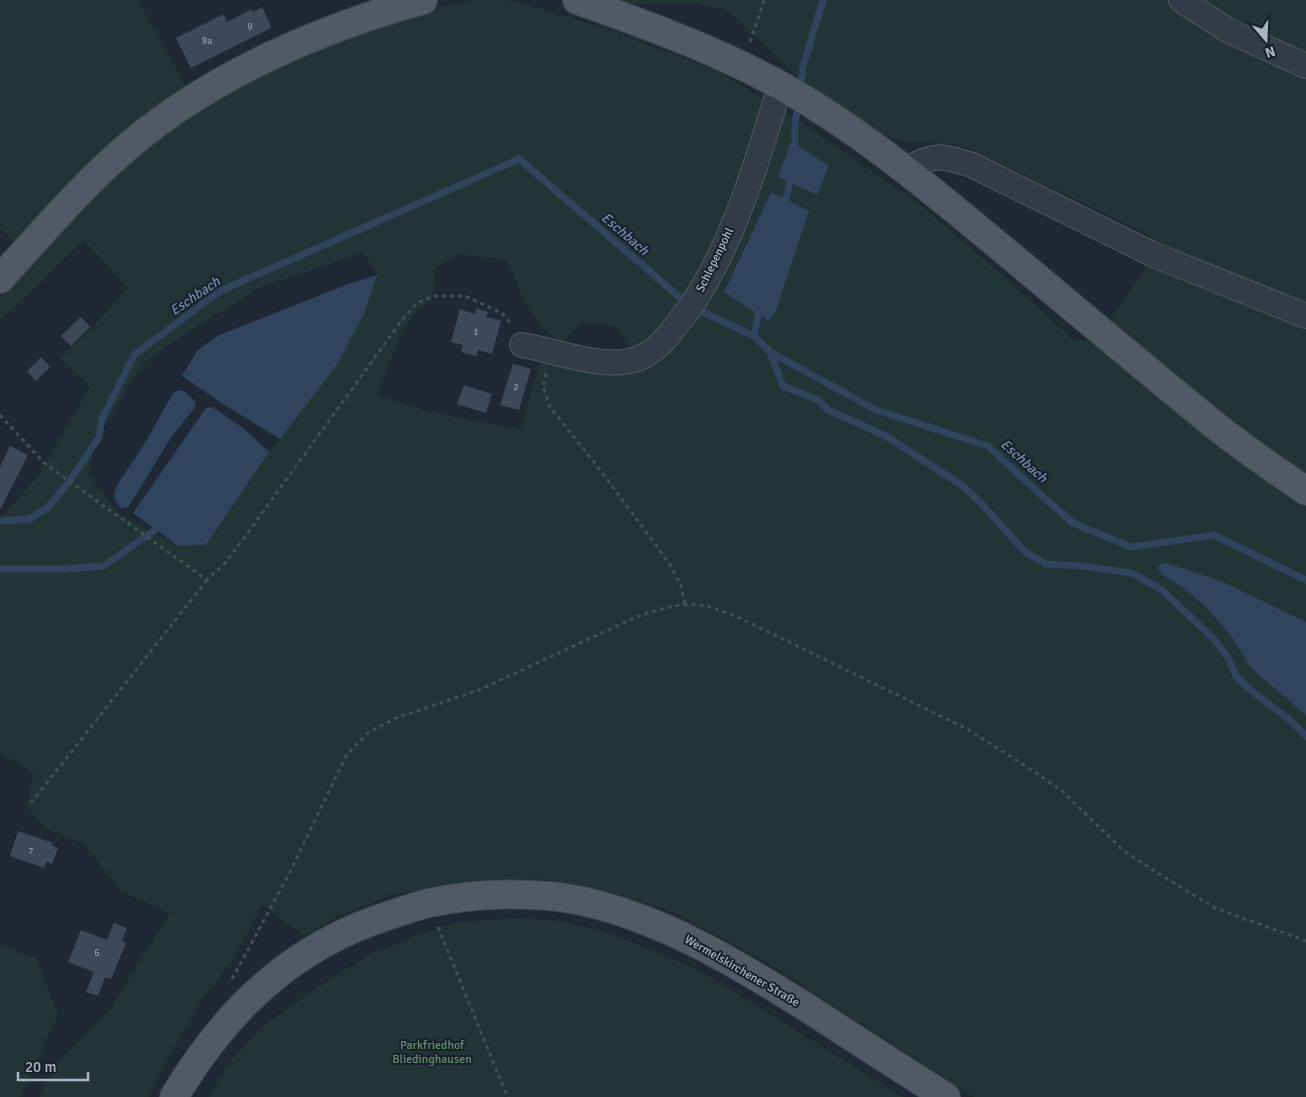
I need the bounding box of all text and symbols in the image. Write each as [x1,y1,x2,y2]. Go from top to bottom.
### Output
north arrow [1241,15,1291,65]
house number: 9 [247,21,253,33]
house number: 9a [202,35,212,47]
text: N [1263,42,1277,61]
water label: Eschbach [598,209,652,259]
street label: Schlepenpohl [693,225,737,295]
water label: Eschbach [167,273,224,319]
house number: 1 [473,326,479,338]
house number: 2 [513,381,519,393]
water label: Eschbach [997,436,1051,487]
house number: 7 [28,845,34,857]
street label: Wermelskirchener Straße [682,932,802,1010]
house number: 6 [94,947,100,959]
park label: Parkfriedhof Bliedinghausen [392,1038,472,1067]
scale bar [18,1050,88,1082]
text: 20 m [25,1058,56,1076]

